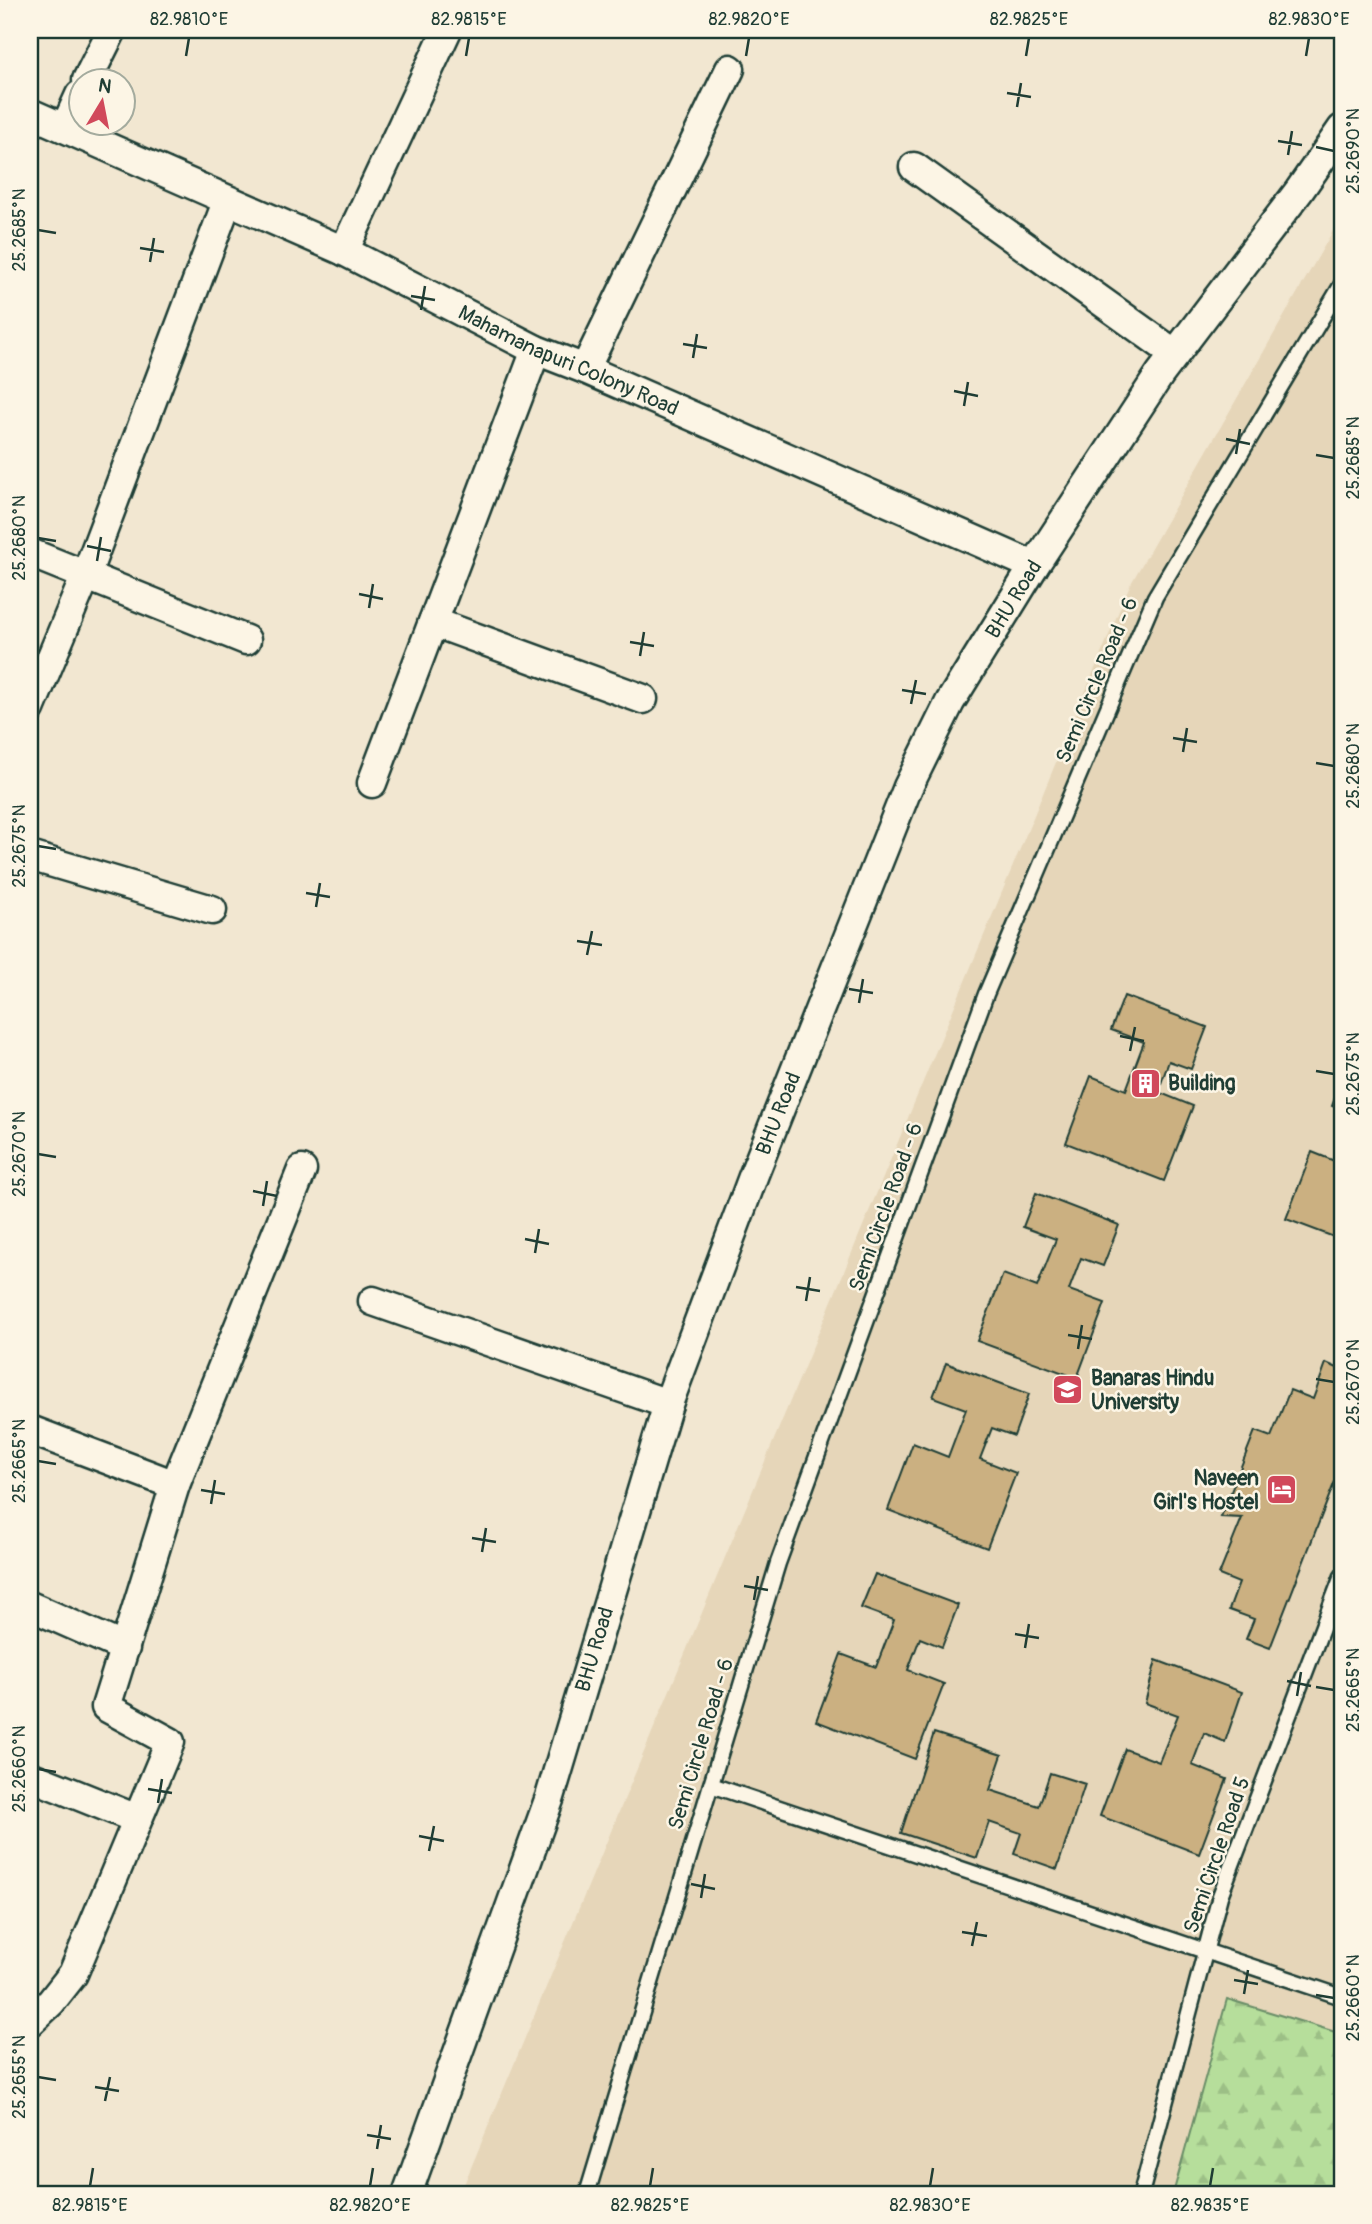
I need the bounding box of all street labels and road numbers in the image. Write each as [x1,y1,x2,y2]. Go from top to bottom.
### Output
street label: Mahamanapuri Colony Road [454,299,683,422]
street label: BHU Road [979,555,1048,643]
street label: Semi Circle Road - 6 [1050,593,1144,767]
street label: BHU Road [749,1068,807,1159]
street label: Semi Circle Road - 6 [843,1119,929,1295]
street label: BHU Road [569,1604,620,1695]
street label: Semi Circle Road - 6 [662,1655,740,1833]
street label: Semi Circle Road 5 [1178,1773,1256,1937]

